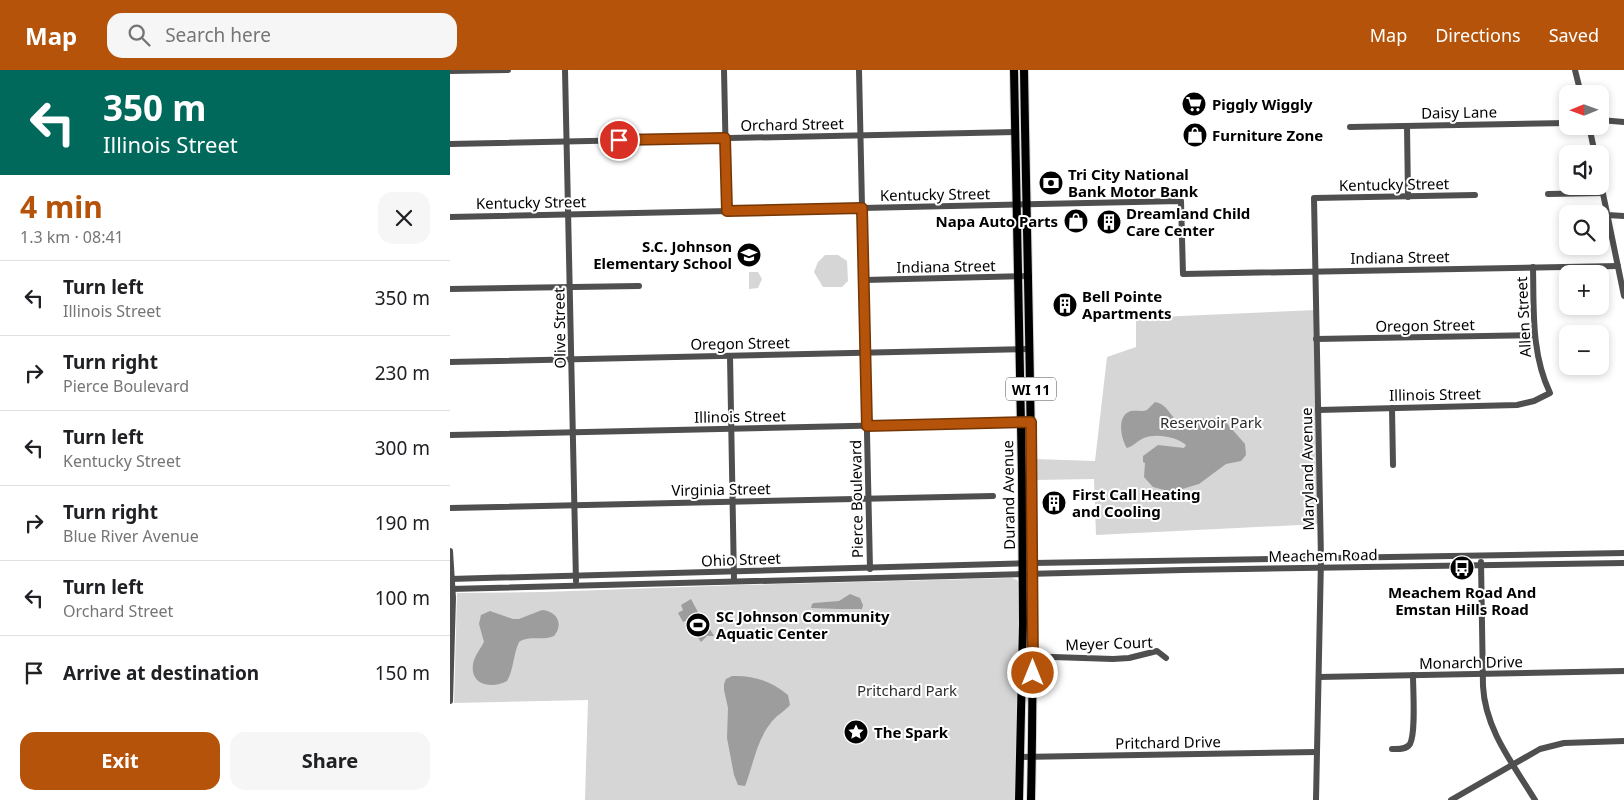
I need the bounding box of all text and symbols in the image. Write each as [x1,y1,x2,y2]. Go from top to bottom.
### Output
search box [107,13,457,58]
text: Map [25,19,77,52]
icon: search [125,21,153,49]
text: Search here [165,22,271,48]
text: Map [1370,23,1407,47]
text: Directions [1435,23,1521,47]
text: Saved [1549,23,1599,47]
text: 350 m [103,84,206,131]
north arrow [1559,85,1609,135]
map controls [1559,85,1609,375]
icon: left [20,90,85,155]
supermarket icon: Piggly Wiggly [1181,91,1207,117]
place label: Piggly Wiggly [1212,94,1313,114]
street label: Daisy Lane [1421,101,1497,123]
street label: Orchard Street [740,113,844,135]
pin [598,119,640,161]
shop icon: Furniture Zone [1182,122,1208,148]
place label: Furniture Zone [1212,125,1323,145]
icon: arrive [605,126,633,154]
text: Illinois Street [103,129,238,159]
button: sound [1559,145,1609,195]
place label: Tri City National Bank Motor Bank [1068,164,1199,201]
bank icon: Tri City National Bank Motor Bank [1038,170,1064,196]
street label: Kentucky Street [1339,173,1450,195]
street label: Kentucky Street [880,183,991,205]
text: 4 min [20,186,103,227]
street label: Kentucky Street [476,191,587,213]
button: close [378,192,430,244]
place label: Dreamland Child Care Center [1126,203,1250,240]
button: search [1559,205,1609,255]
shop icon: Napa Auto Parts [1063,208,1089,234]
building icon: Dreamland Child Care Center [1096,209,1122,235]
place label: Napa Auto Parts [935,211,1058,231]
text: 1.3 km · 08:41 [20,226,124,248]
place label: S.C. Johnson Elementary School [593,236,732,273]
school or university icon: S.C. Johnson Elementary School [736,242,762,268]
street label: Indiana Street [1350,246,1450,268]
street label: Indiana Street [896,255,996,277]
button: + [1559,265,1609,315]
text: Turn left [63,274,144,300]
street label: Allen Street [1511,276,1535,358]
icon: left [20,284,48,312]
text: 350 m [375,285,430,311]
place label: Bell Pointe Apartments [1082,286,1171,323]
street label: Olive Street [548,287,570,369]
building icon: Bell Pointe Apartments [1052,292,1078,318]
text: Illinois Street [63,300,161,322]
street label: Oregon Street [1375,314,1475,336]
button: − [1559,325,1609,375]
street label: Oregon Street [690,332,790,354]
text: Turn right [63,349,158,375]
icon: right [20,359,48,387]
text: 230 m [375,360,430,386]
text: Pierce Boulevard [63,375,189,397]
road number: WI 11 [1006,378,1056,400]
street label: Illinois Street [1389,383,1482,405]
street label: Illinois Street [694,405,787,427]
street label: Maryland Avenue [1296,407,1318,531]
park label: Reservoir Park [1160,412,1262,432]
text: Turn left [63,424,144,450]
icon: left [20,434,48,462]
text: 300 m [375,435,430,461]
street label: Pierce Boulevard [845,440,867,558]
street label: Durand Avenue [997,440,1019,550]
text: Kentucky Street [63,450,181,472]
street label: Virginia Street [671,478,771,500]
place label: First Call Heating and Cooling [1072,484,1200,521]
building icon: First Call Heating and Cooling [1041,490,1067,516]
text: Turn right [63,499,158,525]
icon: right [20,509,48,537]
text: 190 m [375,510,430,536]
text: Blue River Avenue [63,525,199,547]
street label: Meachem Road [1268,544,1378,566]
street label: Ohio Street [701,548,782,570]
bus stop icon: Meachem Road And Emstan Hills Road [1449,555,1475,581]
text: Turn left [63,574,144,600]
place label: Meachem Road And Emstan Hills Road [1388,582,1536,619]
icon: left [20,584,48,612]
text: 100 m [375,585,430,611]
text: Orchard Street [63,600,173,622]
place label: SC Johnson Community Aquatic Center [716,606,890,643]
sports icon: SC Johnson Community Aquatic Center [685,612,711,638]
street label: Meyer Court [1065,631,1154,655]
position arrow [1006,646,1058,698]
street label: Monarch Drive [1419,651,1523,673]
icon: arrive [20,659,48,687]
text: Arrive at destination [63,660,259,686]
text: 150 m [375,660,430,686]
park label: Pritchard Park [857,680,957,700]
place icon: The Spark [843,719,869,745]
place label: The Spark [874,722,949,742]
street label: Pritchard Drive [1115,731,1221,753]
button: Exit [20,732,220,790]
button: Share [230,732,430,790]

